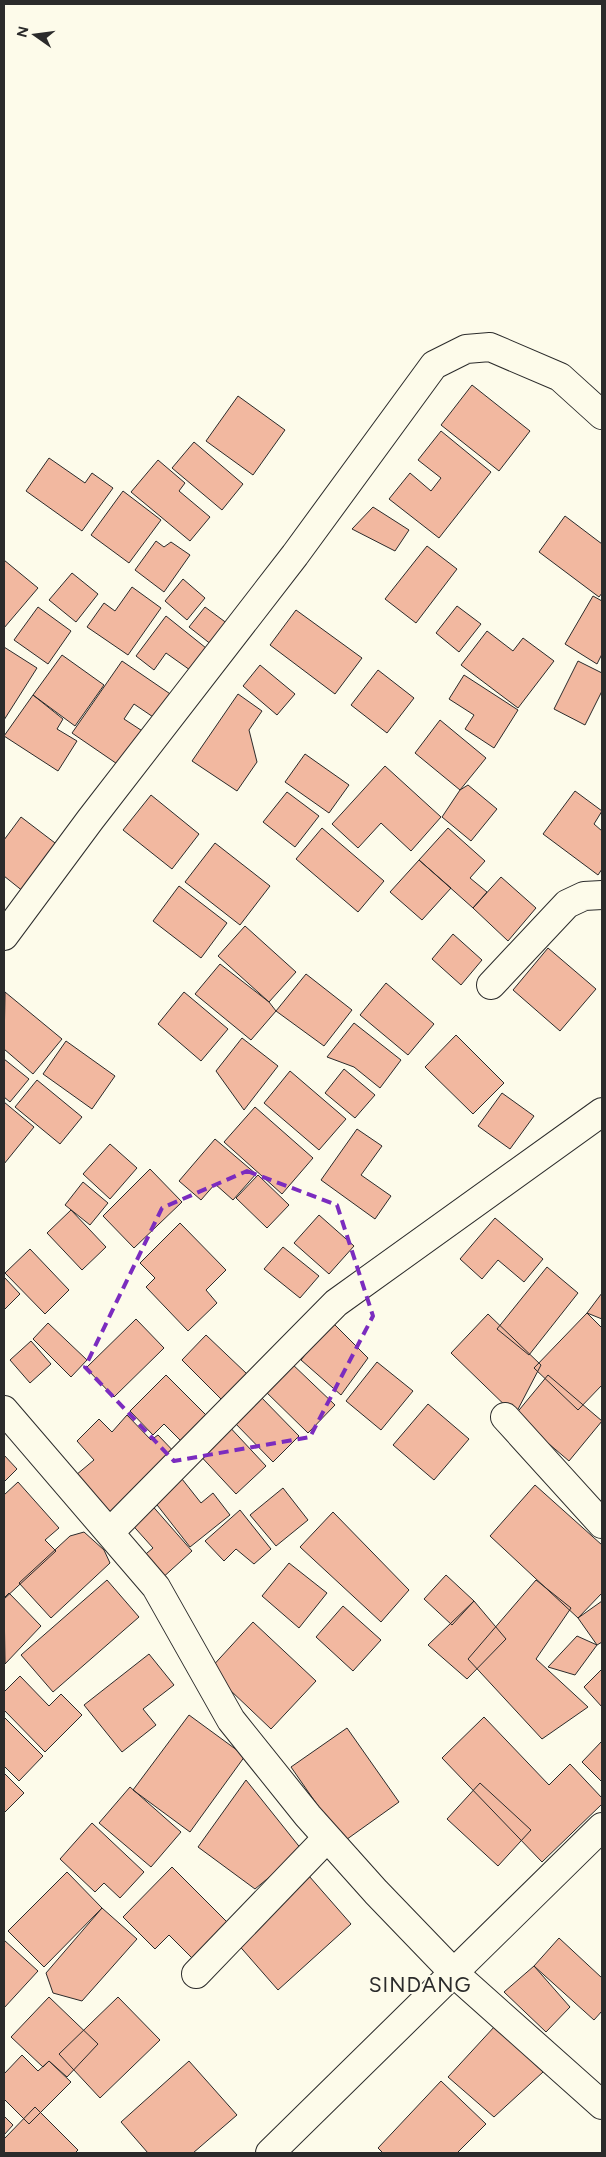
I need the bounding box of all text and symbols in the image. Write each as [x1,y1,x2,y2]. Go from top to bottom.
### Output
north arrow [10,10,60,60]
text: N [13,25,32,39]
district label: SINDANG [369,1972,471,1997]

